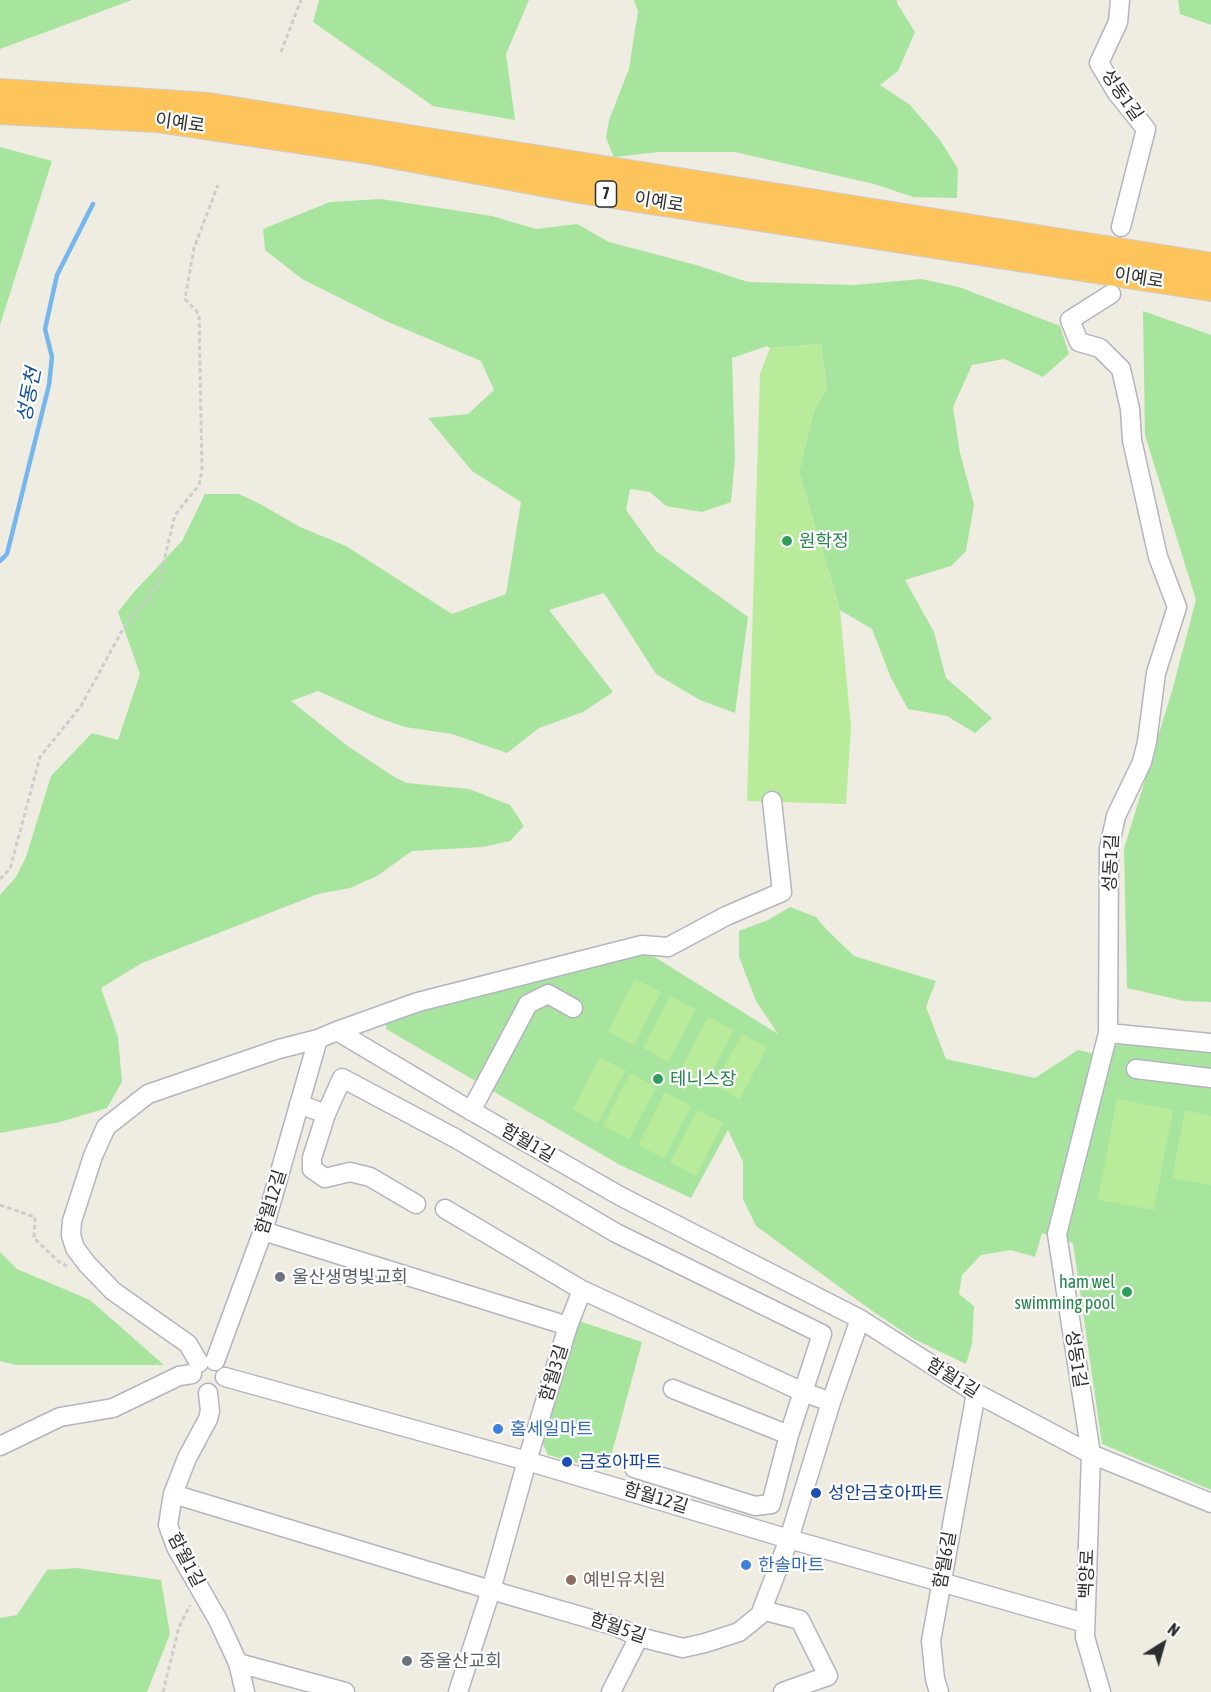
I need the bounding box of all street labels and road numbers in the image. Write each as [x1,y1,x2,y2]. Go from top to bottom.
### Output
street label: 성동1길 [1096,65,1148,125]
street label: 이예로 [154,109,206,137]
road number: 7 [596,181,616,207]
street label: 이예로 [633,187,685,217]
street label: 이예로 [1113,263,1165,293]
street label: 성동1길 [1099,833,1123,893]
street label: 함월1길 [497,1119,559,1167]
street label: 함월12길 [251,1167,291,1237]
street label: 성동1길 [1061,1329,1091,1389]
street label: 함월3길 [535,1342,573,1404]
street label: 함월1길 [923,1353,983,1403]
street label: 함월12길 [621,1478,691,1518]
street label: 함월1길 [163,1529,209,1591]
street label: 함월6길 [929,1529,961,1591]
street label: 백양로 [1075,1549,1099,1599]
street label: 함월5길 [587,1608,649,1648]

